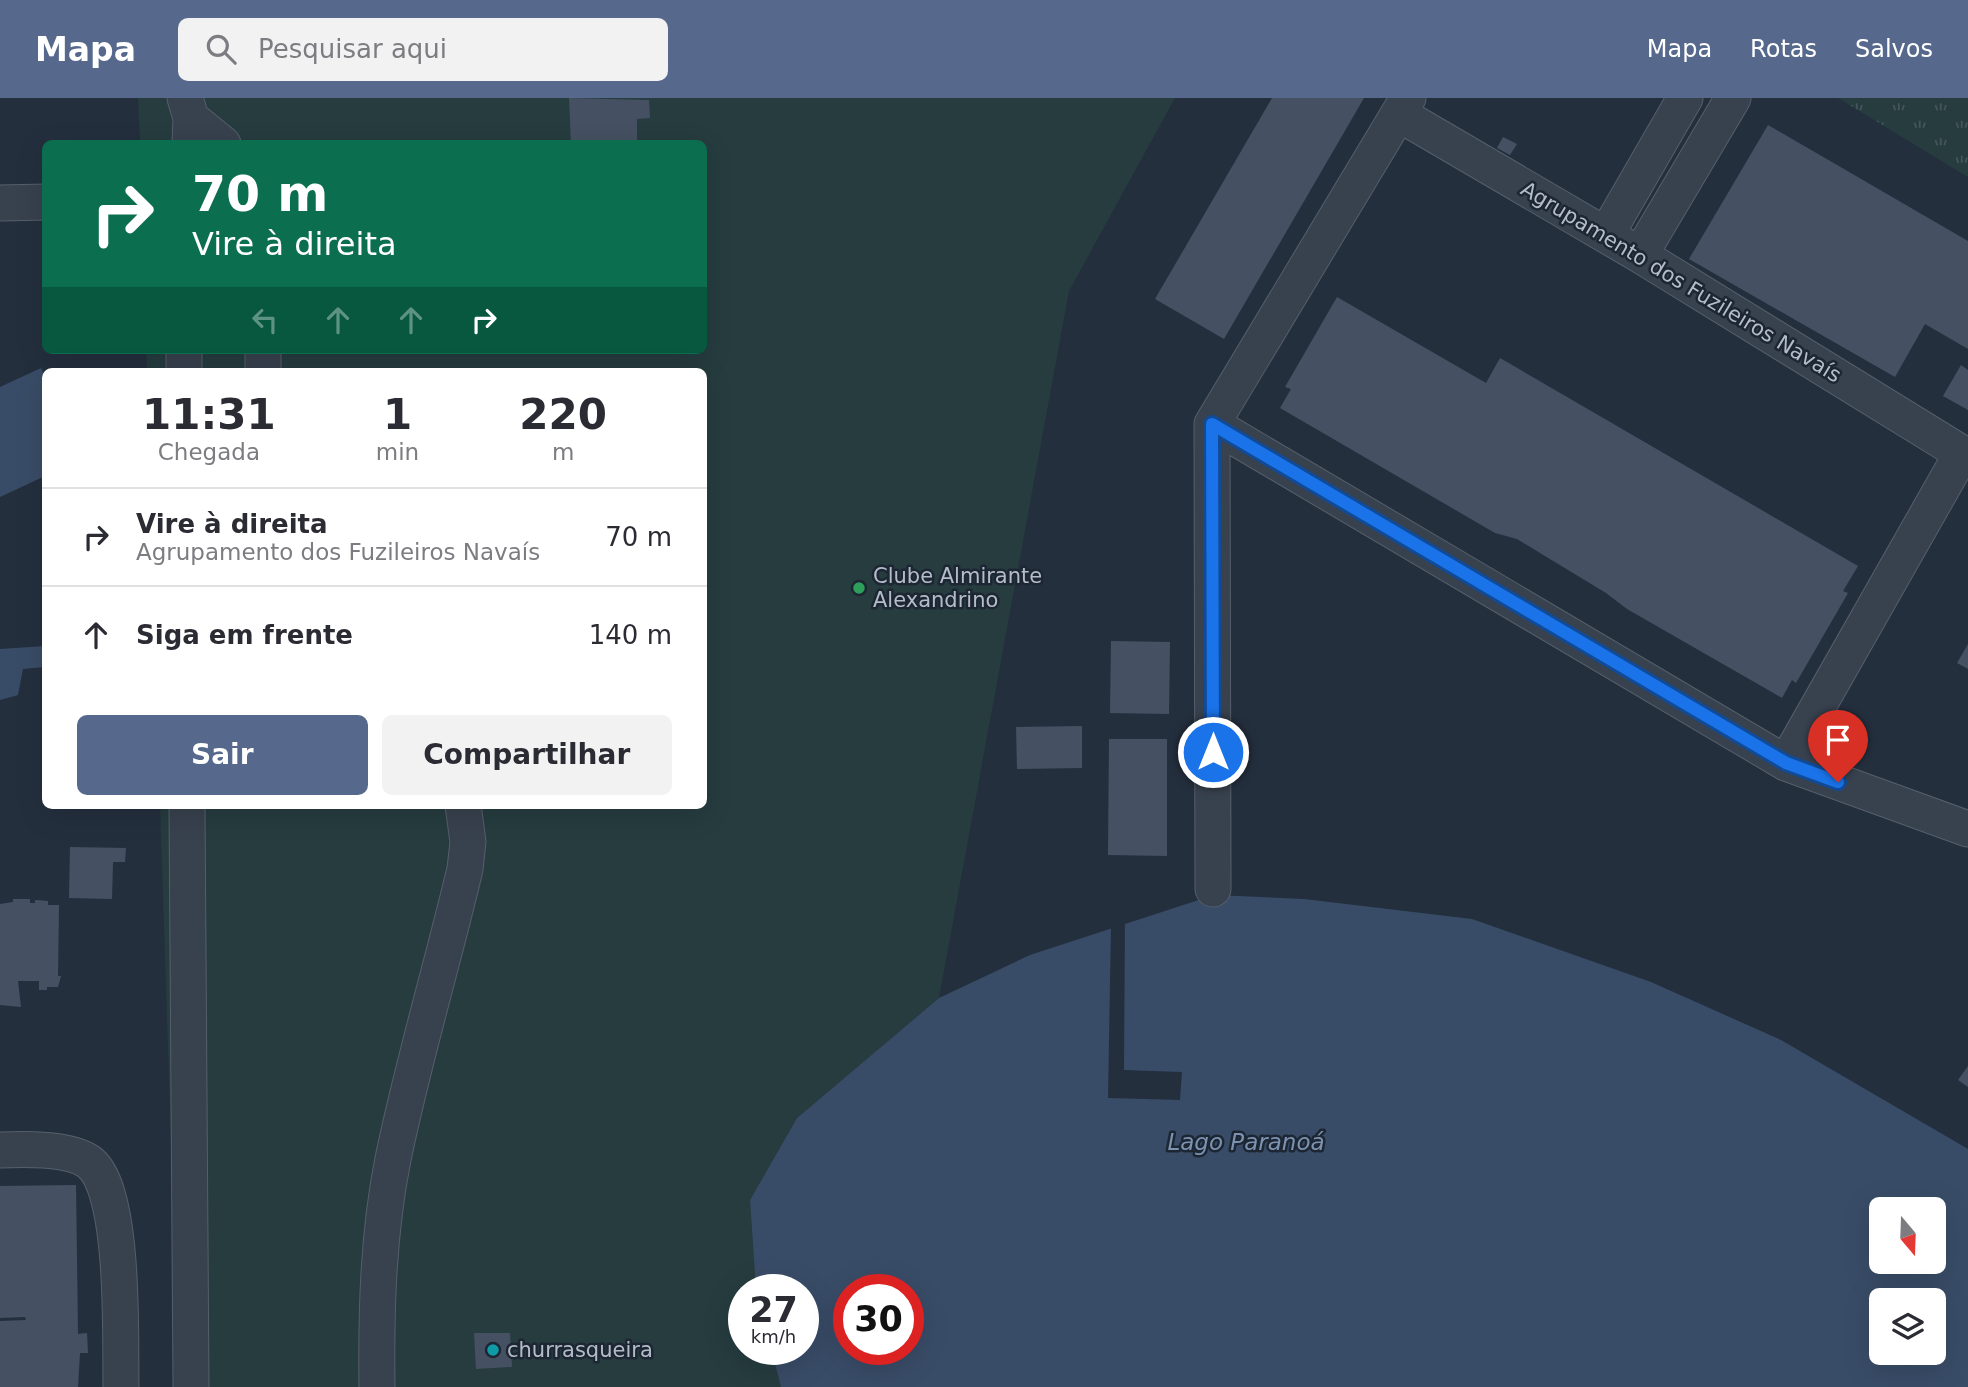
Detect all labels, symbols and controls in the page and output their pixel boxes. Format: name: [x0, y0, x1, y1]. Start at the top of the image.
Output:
search box: [178, 18, 668, 81]
text: Mapa: [35, 30, 136, 69]
icon: search: [202, 30, 240, 68]
text: Pesquisar aqui: [258, 34, 447, 64]
text: Mapa: [1647, 35, 1712, 63]
text: Rotas: [1750, 35, 1817, 63]
text: Salvos: [1855, 35, 1933, 63]
text: 70 m: [192, 166, 328, 223]
icon: right: [77, 168, 168, 259]
street label: Agrupamento dos Fuzileiros Navaís: [1517, 177, 1845, 387]
text: Vire à direita: [192, 225, 397, 263]
icon: left: [246, 301, 284, 339]
icon: ahead: [319, 301, 357, 339]
icon: ahead: [392, 301, 430, 339]
icon: right: [465, 301, 503, 339]
text: 11:31: [142, 390, 276, 439]
text: 1: [383, 390, 412, 439]
text: 220: [519, 390, 607, 439]
text: Chegada: [158, 439, 260, 465]
text: min: [376, 439, 419, 465]
text: m: [552, 439, 574, 465]
text: Vire à direita: [136, 509, 328, 539]
icon: right: [77, 518, 115, 556]
text: 70 m: [605, 522, 672, 552]
text: Agrupamento dos Fuzileiros Navaís: [136, 539, 540, 565]
place label: Clube Almirante Alexandrino: [873, 564, 1042, 612]
marker: Clube Almirante Alexandrino: [851, 580, 867, 596]
icon: ahead: [77, 616, 115, 654]
text: Siga em frente: [136, 620, 353, 650]
text: 140 m: [589, 620, 672, 650]
pin: [1808, 710, 1868, 782]
button: Sair: [77, 715, 368, 795]
button: Compartilhar: [382, 715, 672, 795]
position arrow: [1176, 715, 1250, 789]
icon: arrive: [1819, 721, 1857, 759]
water label: Lago Paranoá: [1167, 1129, 1325, 1155]
north arrow: [1869, 1197, 1946, 1274]
map controls: [1869, 1197, 1946, 1365]
speed limit sign: 30: [833, 1274, 924, 1365]
button: layers: [1869, 1288, 1946, 1365]
text: 27: [749, 1290, 798, 1330]
text: km/h: [751, 1326, 796, 1347]
place label: churrasqueira: [507, 1338, 653, 1362]
marker: churrasqueira: [485, 1342, 501, 1358]

